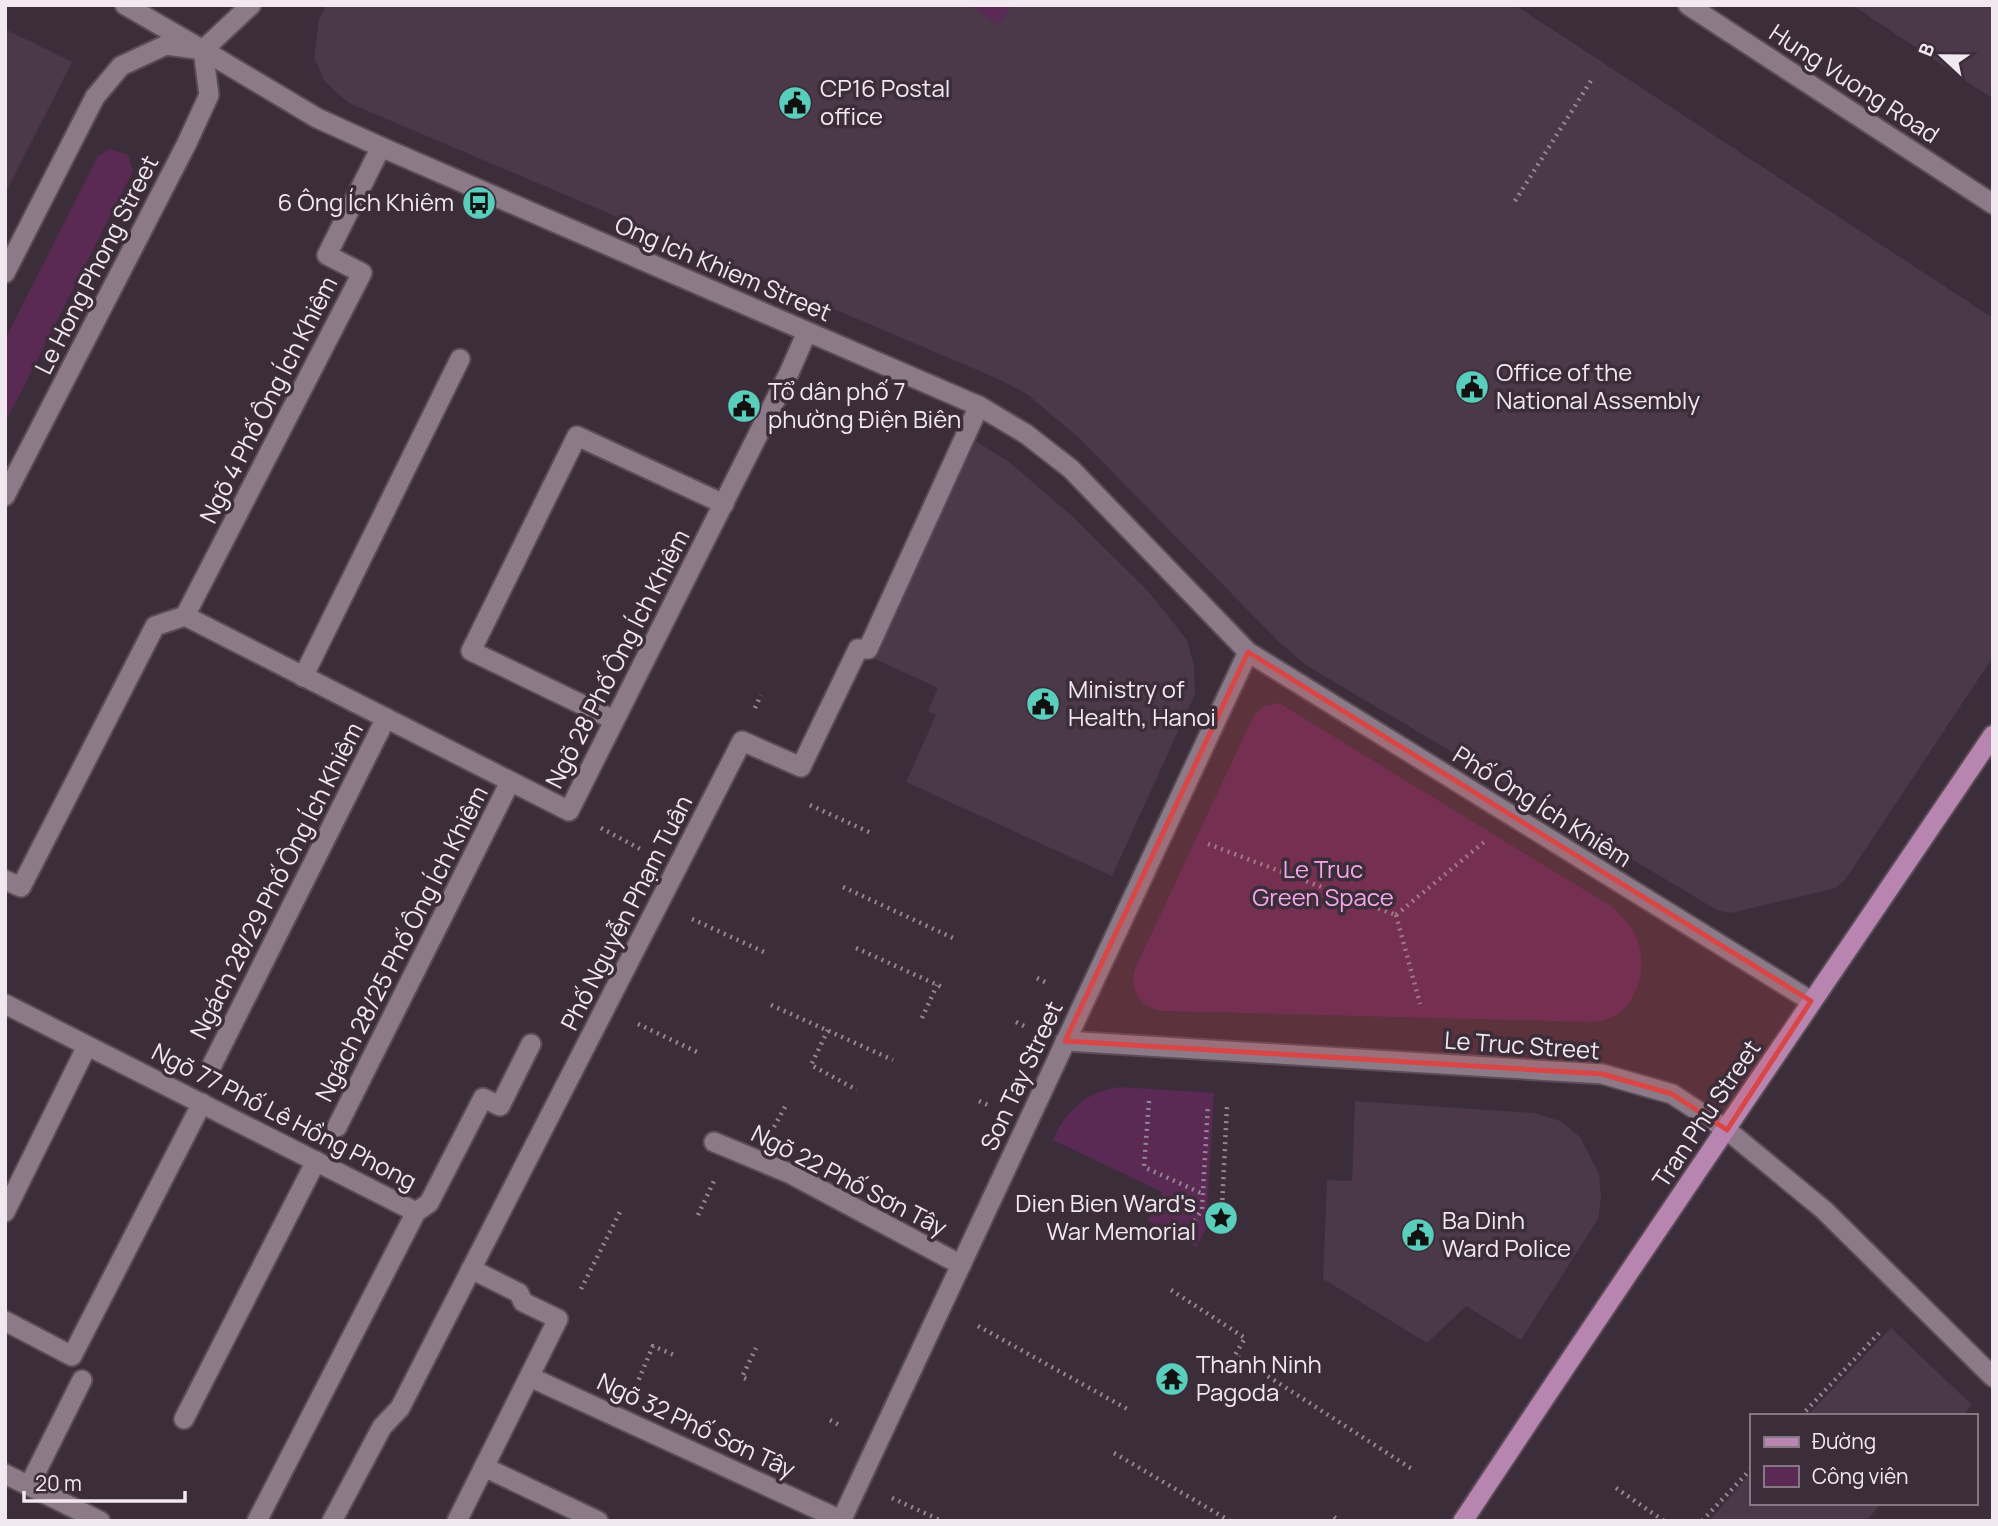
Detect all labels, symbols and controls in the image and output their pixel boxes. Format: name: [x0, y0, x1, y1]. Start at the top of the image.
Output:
street label: Hung Vuong Road: [1764, 15, 1946, 150]
north arrow: [1907, 21, 1977, 91]
text: B: [1912, 39, 1941, 60]
place label: CP16 Postal office: [820, 71, 950, 132]
public building icon: CP16 Postal office: [776, 84, 814, 122]
street label: Le Hong Phong Street: [26, 149, 165, 379]
bus stop icon: 6 Ông Ích Khiêm: [460, 184, 498, 222]
place label: 6 Ông Ích Khiêm: [278, 185, 454, 218]
street label: Ong Ich Khiem Street: [610, 207, 837, 328]
street label: Ngõ 4 Phố Ông Ích Khiêm: [191, 270, 344, 528]
place label: Office of the National Assembly: [1496, 355, 1700, 416]
public building icon: Office of the National Assembly: [1453, 368, 1491, 406]
place label: Tổ dân phố 7 phường Điện Biên: [768, 374, 961, 435]
public building icon: Tổ dân phố 7 phường Điện Biên: [725, 387, 763, 425]
street label: Ngõ 28 Phố Ông Ích Khiêm: [537, 523, 696, 793]
place label: Ministry of Health, Hanoi: [1068, 672, 1216, 733]
public building icon: Ministry of Health, Hanoi: [1024, 685, 1062, 723]
street label: Ngách 28/29 Phố Ông Ích Khiêm: [181, 716, 370, 1044]
street label: Phố Ông Ích Khiêm: [1447, 738, 1638, 874]
street label: Ngách 28/25 Phố Ông Ích Khiêm: [307, 780, 495, 1107]
street label: Phố Nguyễn Phạm Tuân: [552, 789, 699, 1036]
park label: Le Truc Green Space: [1252, 852, 1394, 913]
street label: Son Tay Street: [972, 995, 1070, 1155]
street label: Le Truc Street: [1443, 1023, 1601, 1066]
street label: Tran Phu Street: [1644, 1033, 1768, 1194]
street label: Ngõ 77 Phố Lê Hồng Phong: [147, 1034, 423, 1197]
street label: Ngõ 22 Phố Sơn Tây: [746, 1116, 953, 1243]
place label: Dien Bien Ward's War Memorial: [1015, 1186, 1196, 1247]
place icon: Dien Bien Ward's War Memorial: [1202, 1199, 1240, 1237]
place label: Ba Dinh Ward Police: [1442, 1203, 1571, 1264]
public building icon: Ba Dinh Ward Police: [1399, 1216, 1437, 1254]
place label: Thanh Ninh Pagoda: [1196, 1347, 1322, 1408]
temple icon: Thanh Ninh Pagoda: [1153, 1360, 1191, 1398]
street label: Ngõ 32 Phố Sơn Tây: [592, 1364, 801, 1485]
legend: [1750, 1414, 1977, 1505]
text: Đường: [1812, 1427, 1876, 1455]
scale bar: [24, 1460, 186, 1504]
text: Công viên: [1812, 1462, 1909, 1490]
text: 20 m: [35, 1469, 82, 1497]

